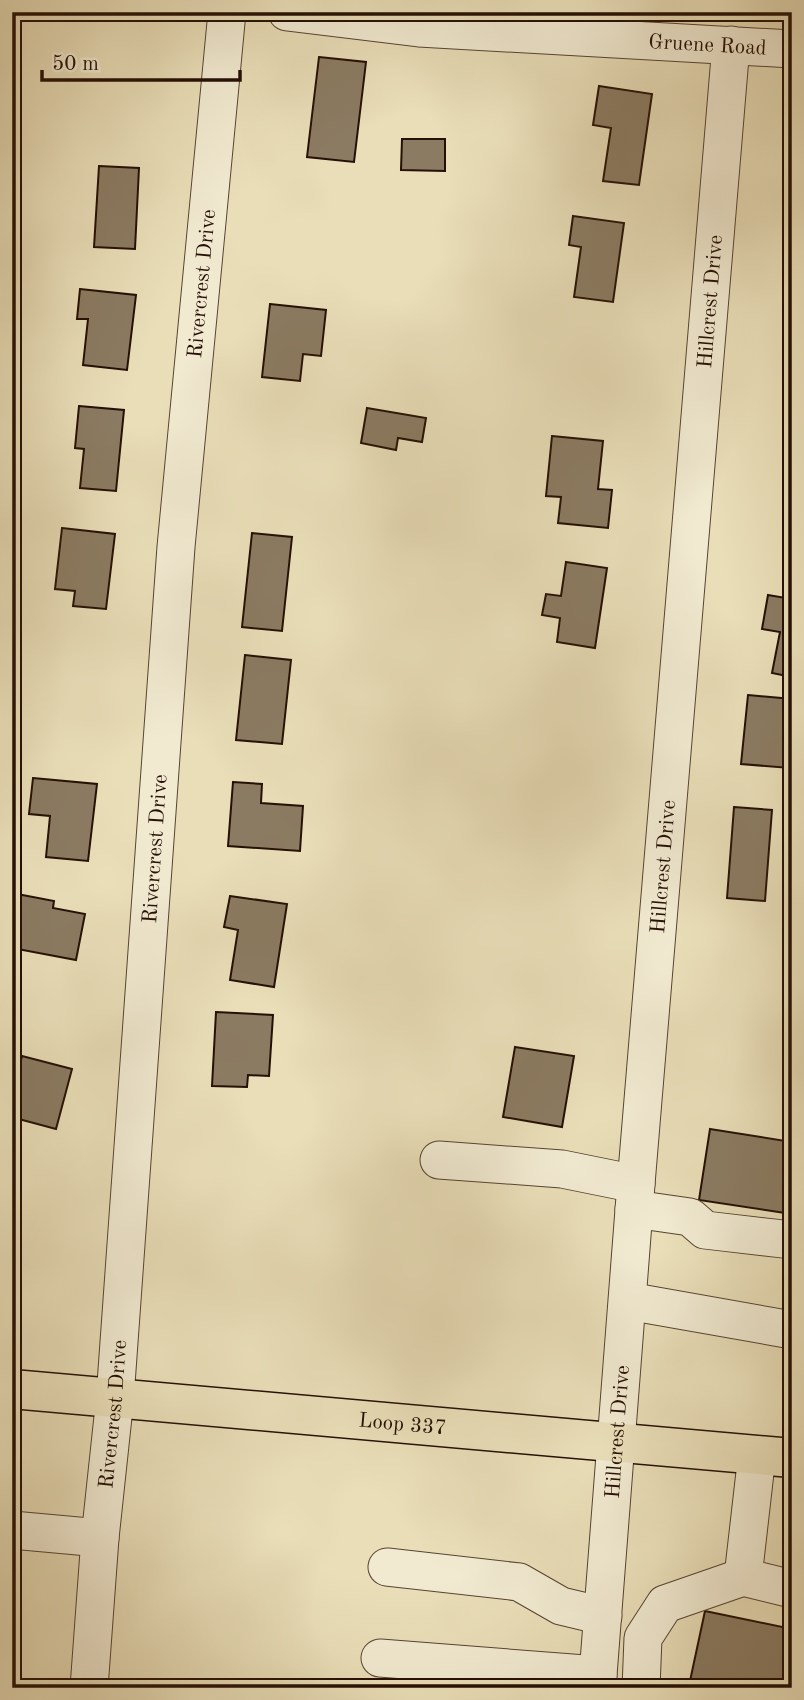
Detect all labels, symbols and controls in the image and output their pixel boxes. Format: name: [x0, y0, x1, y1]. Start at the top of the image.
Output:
street label: Gruene Road: [648, 32, 767, 60]
scale bar: [42, 38, 240, 82]
text: 50 m: [52, 54, 99, 75]
street label: Rivercrest Drive: [185, 208, 220, 359]
street label: Hillcrest Drive: [695, 234, 727, 369]
street label: Rivercrest Drive: [140, 773, 172, 924]
street label: Hillcrest Drive: [648, 799, 680, 934]
street label: Rivercrest Drive: [96, 1339, 131, 1490]
street label: Hillcrest Drive: [603, 1364, 634, 1499]
street label: Loop 337: [357, 1411, 447, 1439]

